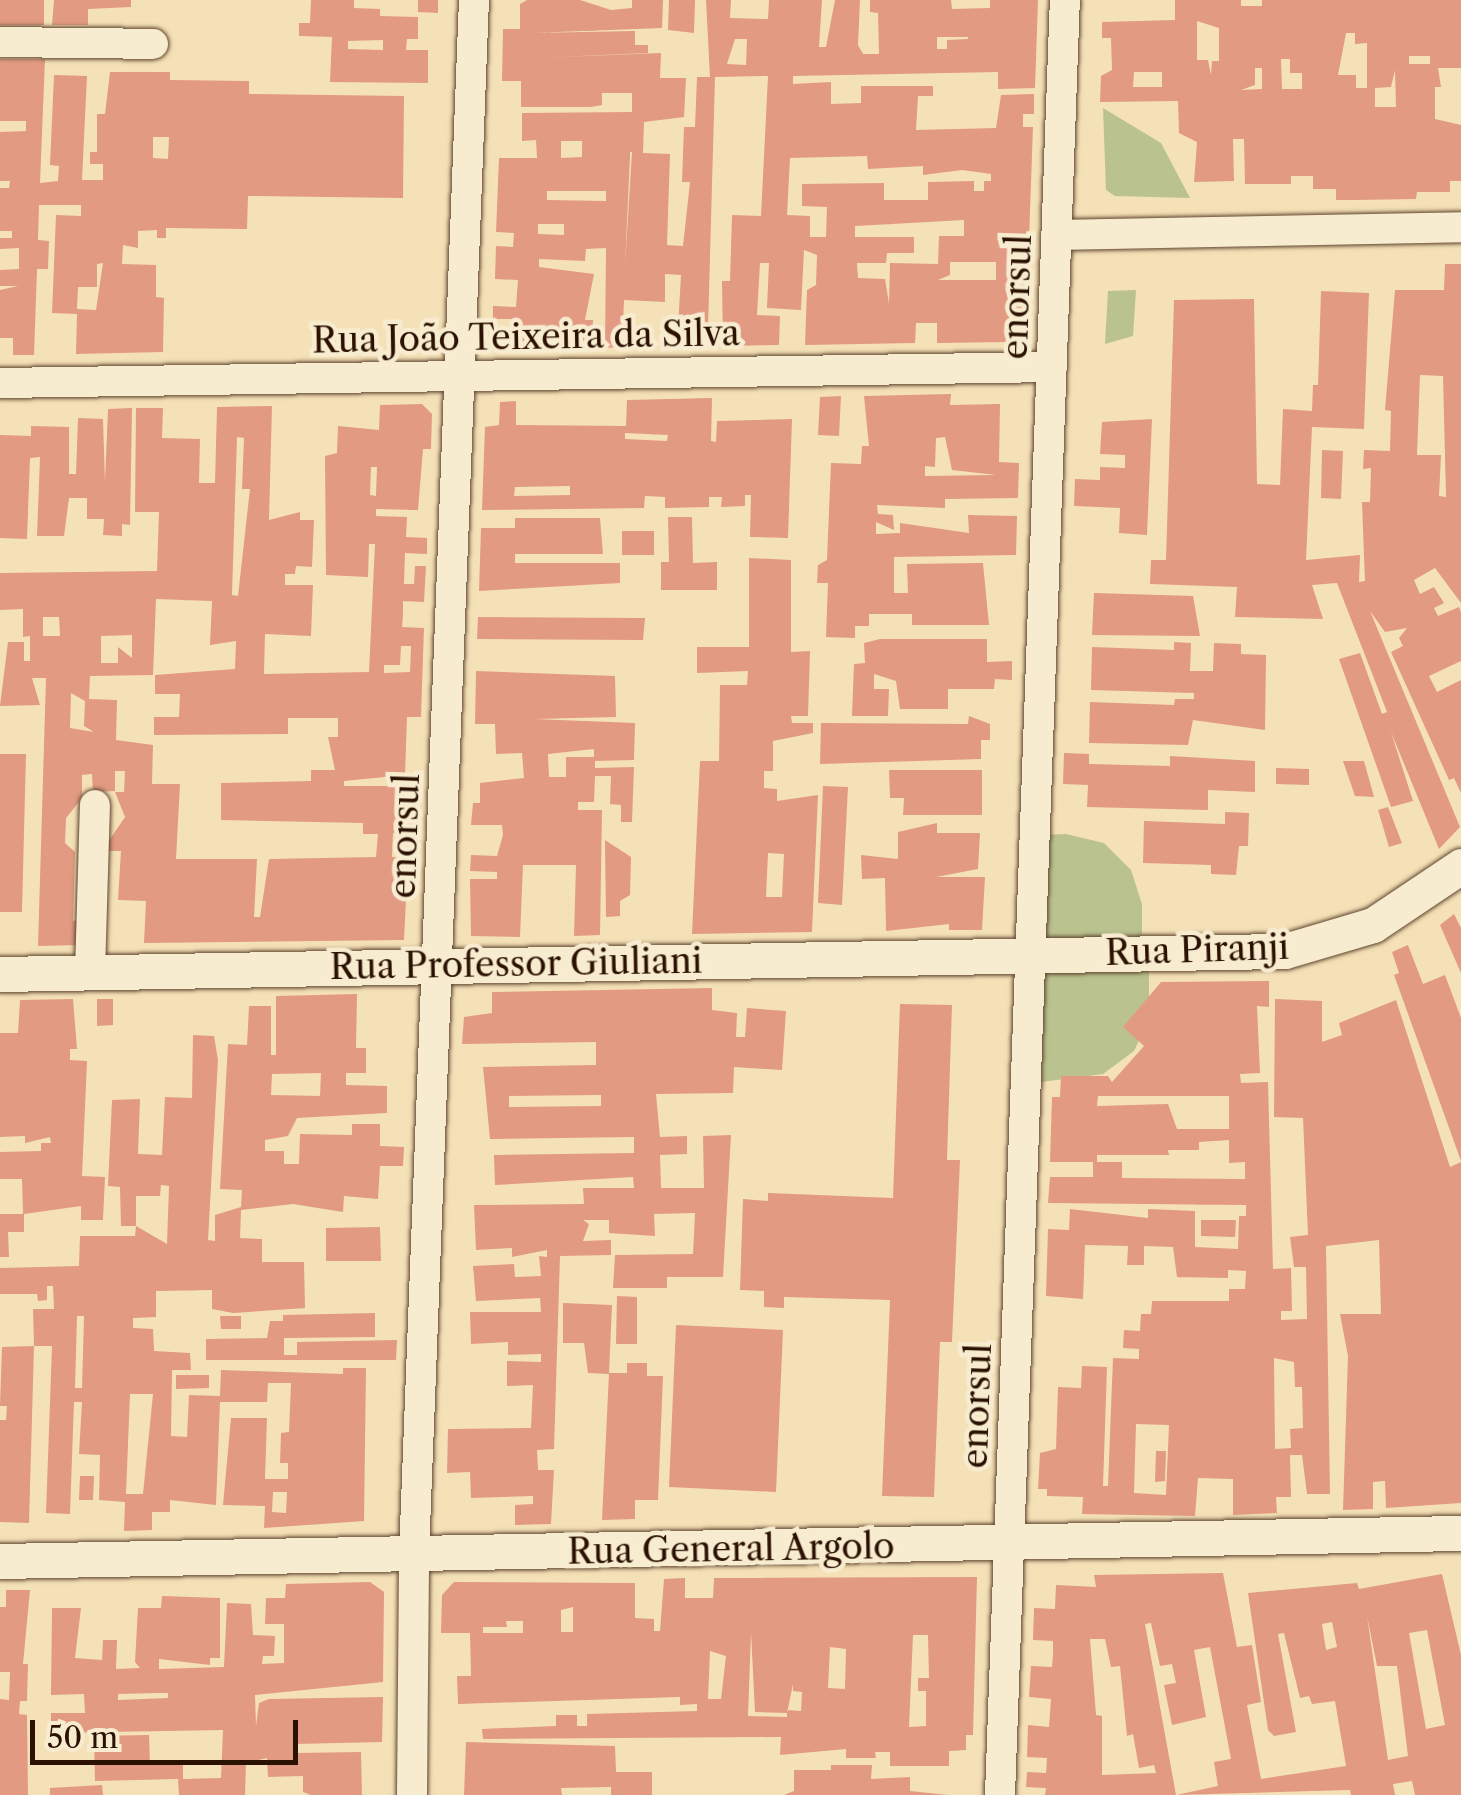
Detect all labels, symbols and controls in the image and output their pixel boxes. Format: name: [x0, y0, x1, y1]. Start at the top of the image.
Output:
street label: enorsul: [994, 234, 1040, 360]
street label: Rua João Teixeira da Silva: [311, 312, 741, 362]
street label: enorsul: [382, 773, 428, 899]
street label: Rua Piranji: [1104, 926, 1290, 974]
street label: Rua Professor Giuliani: [329, 940, 703, 988]
street label: enorsul: [954, 1343, 1000, 1469]
street label: Rua General Argolo: [566, 1525, 896, 1573]
scale bar: [35, 1700, 302, 1762]
text: 50 m: [47, 1719, 118, 1756]

